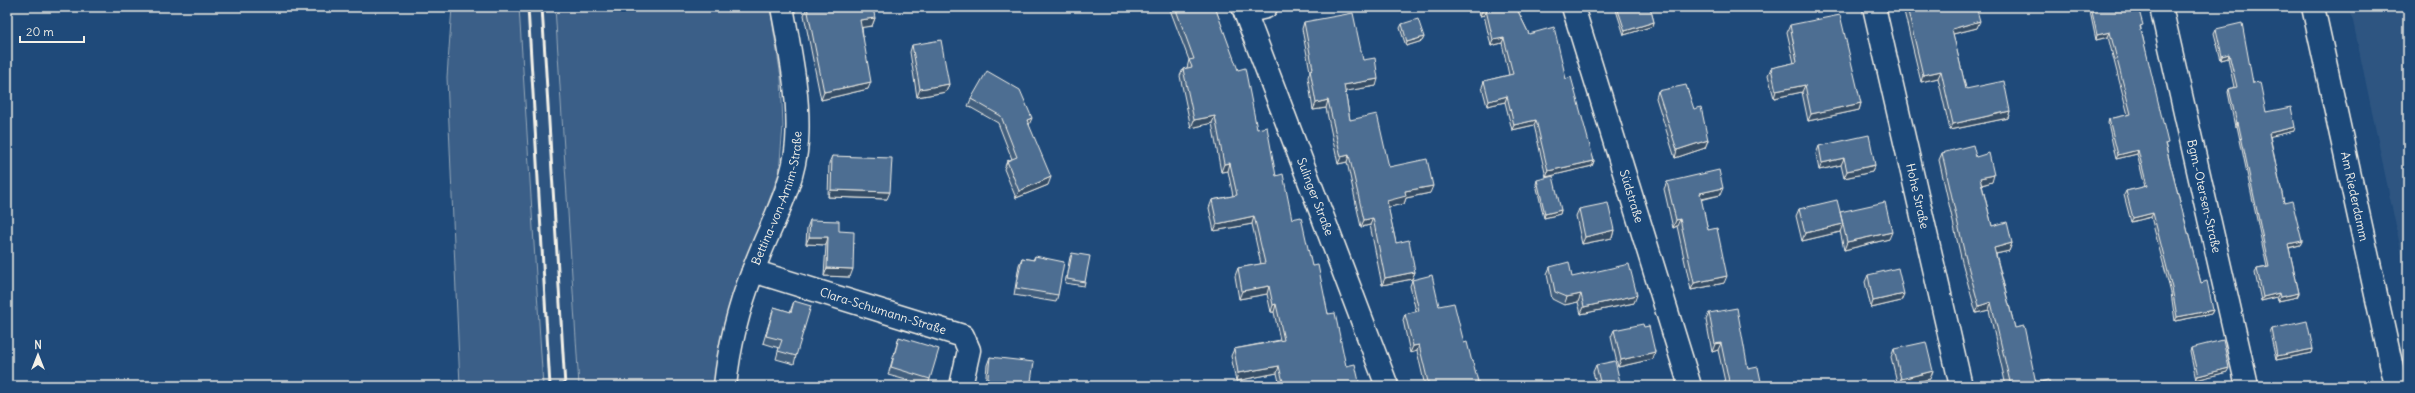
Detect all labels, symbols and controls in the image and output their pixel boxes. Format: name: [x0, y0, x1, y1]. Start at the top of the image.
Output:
scale bar: [20, 18, 84, 44]
text: 20 m: [26, 24, 54, 39]
street label: Bettina-von-Arnim-Straße: [748, 131, 804, 267]
street label: Bgm.-Otersen-Straße: [2184, 138, 2225, 254]
street label: Am Riederdamm: [2338, 150, 2372, 243]
street label: Sulinger Straße: [1294, 156, 1337, 238]
street label: Hohe Straße: [1903, 162, 1933, 230]
street label: Südstraße: [1617, 168, 1647, 224]
street label: Clara-Schumann-Straße: [818, 284, 948, 337]
north arrow: [18, 335, 58, 375]
text: N: [34, 338, 42, 352]

